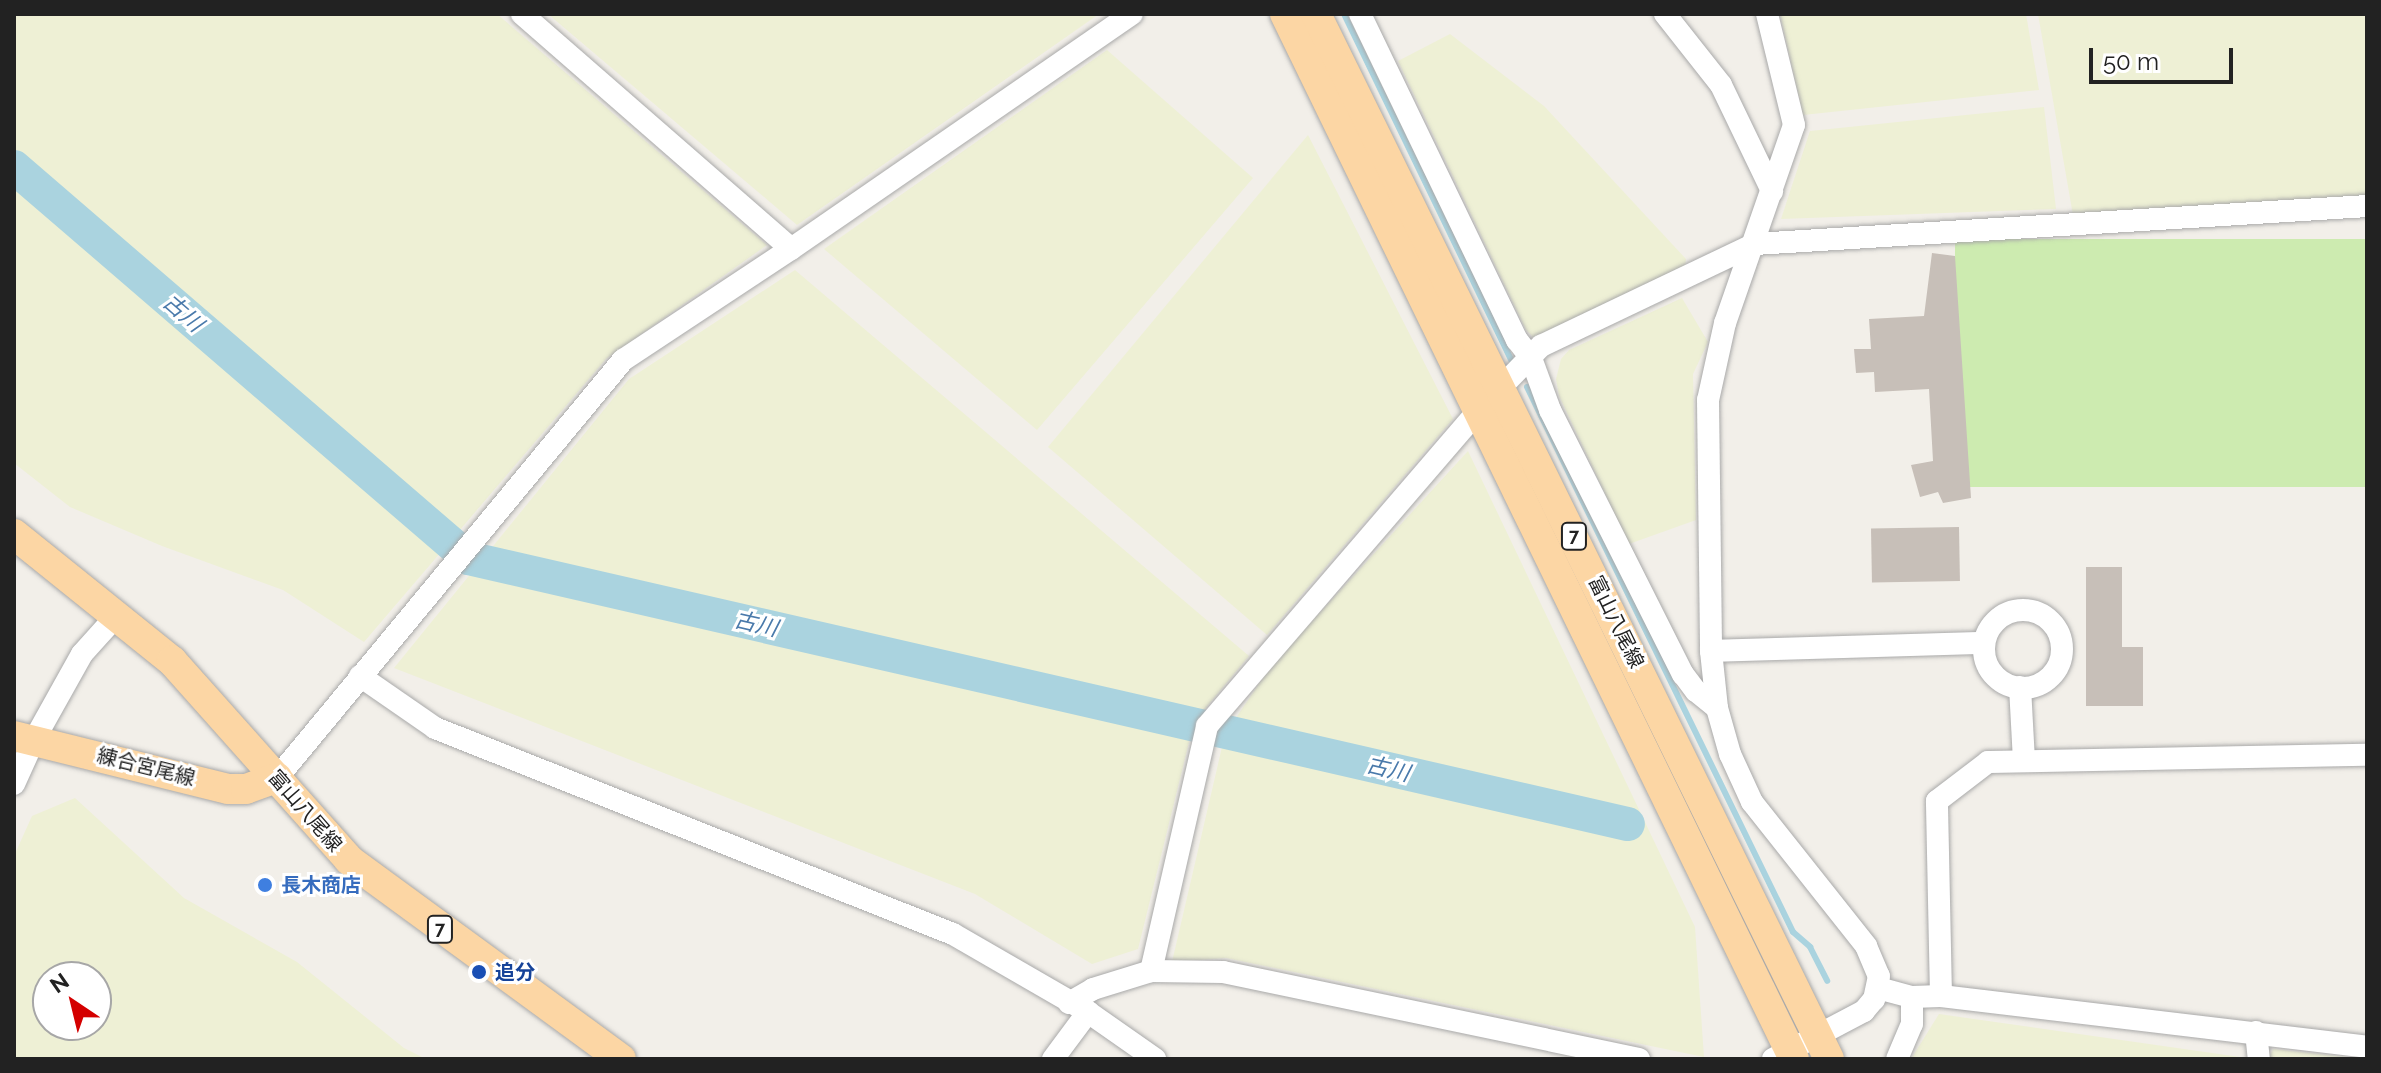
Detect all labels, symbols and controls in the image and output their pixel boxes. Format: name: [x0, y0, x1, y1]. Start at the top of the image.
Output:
scale bar: [2093, 32, 2237, 82]
text: 50 m: [2103, 47, 2159, 76]
water label: 古川: [158, 289, 208, 337]
road number: 7: [1560, 522, 1588, 550]
street label: 富山八尾線: [1583, 572, 1649, 672]
water label: 古川: [732, 606, 780, 642]
street label: 練合宮尾線: [95, 743, 197, 791]
water label: 古川: [1364, 751, 1412, 787]
street label: 富山八尾線: [263, 765, 347, 857]
place label: 長木商店: [281, 873, 361, 897]
marker: 長木商店: [256, 876, 274, 894]
road number: 7: [426, 915, 454, 943]
place label: 追分: [495, 960, 535, 984]
north arrow: [32, 961, 112, 1041]
marker: 追分: [470, 963, 488, 981]
text: N: [45, 968, 74, 998]

